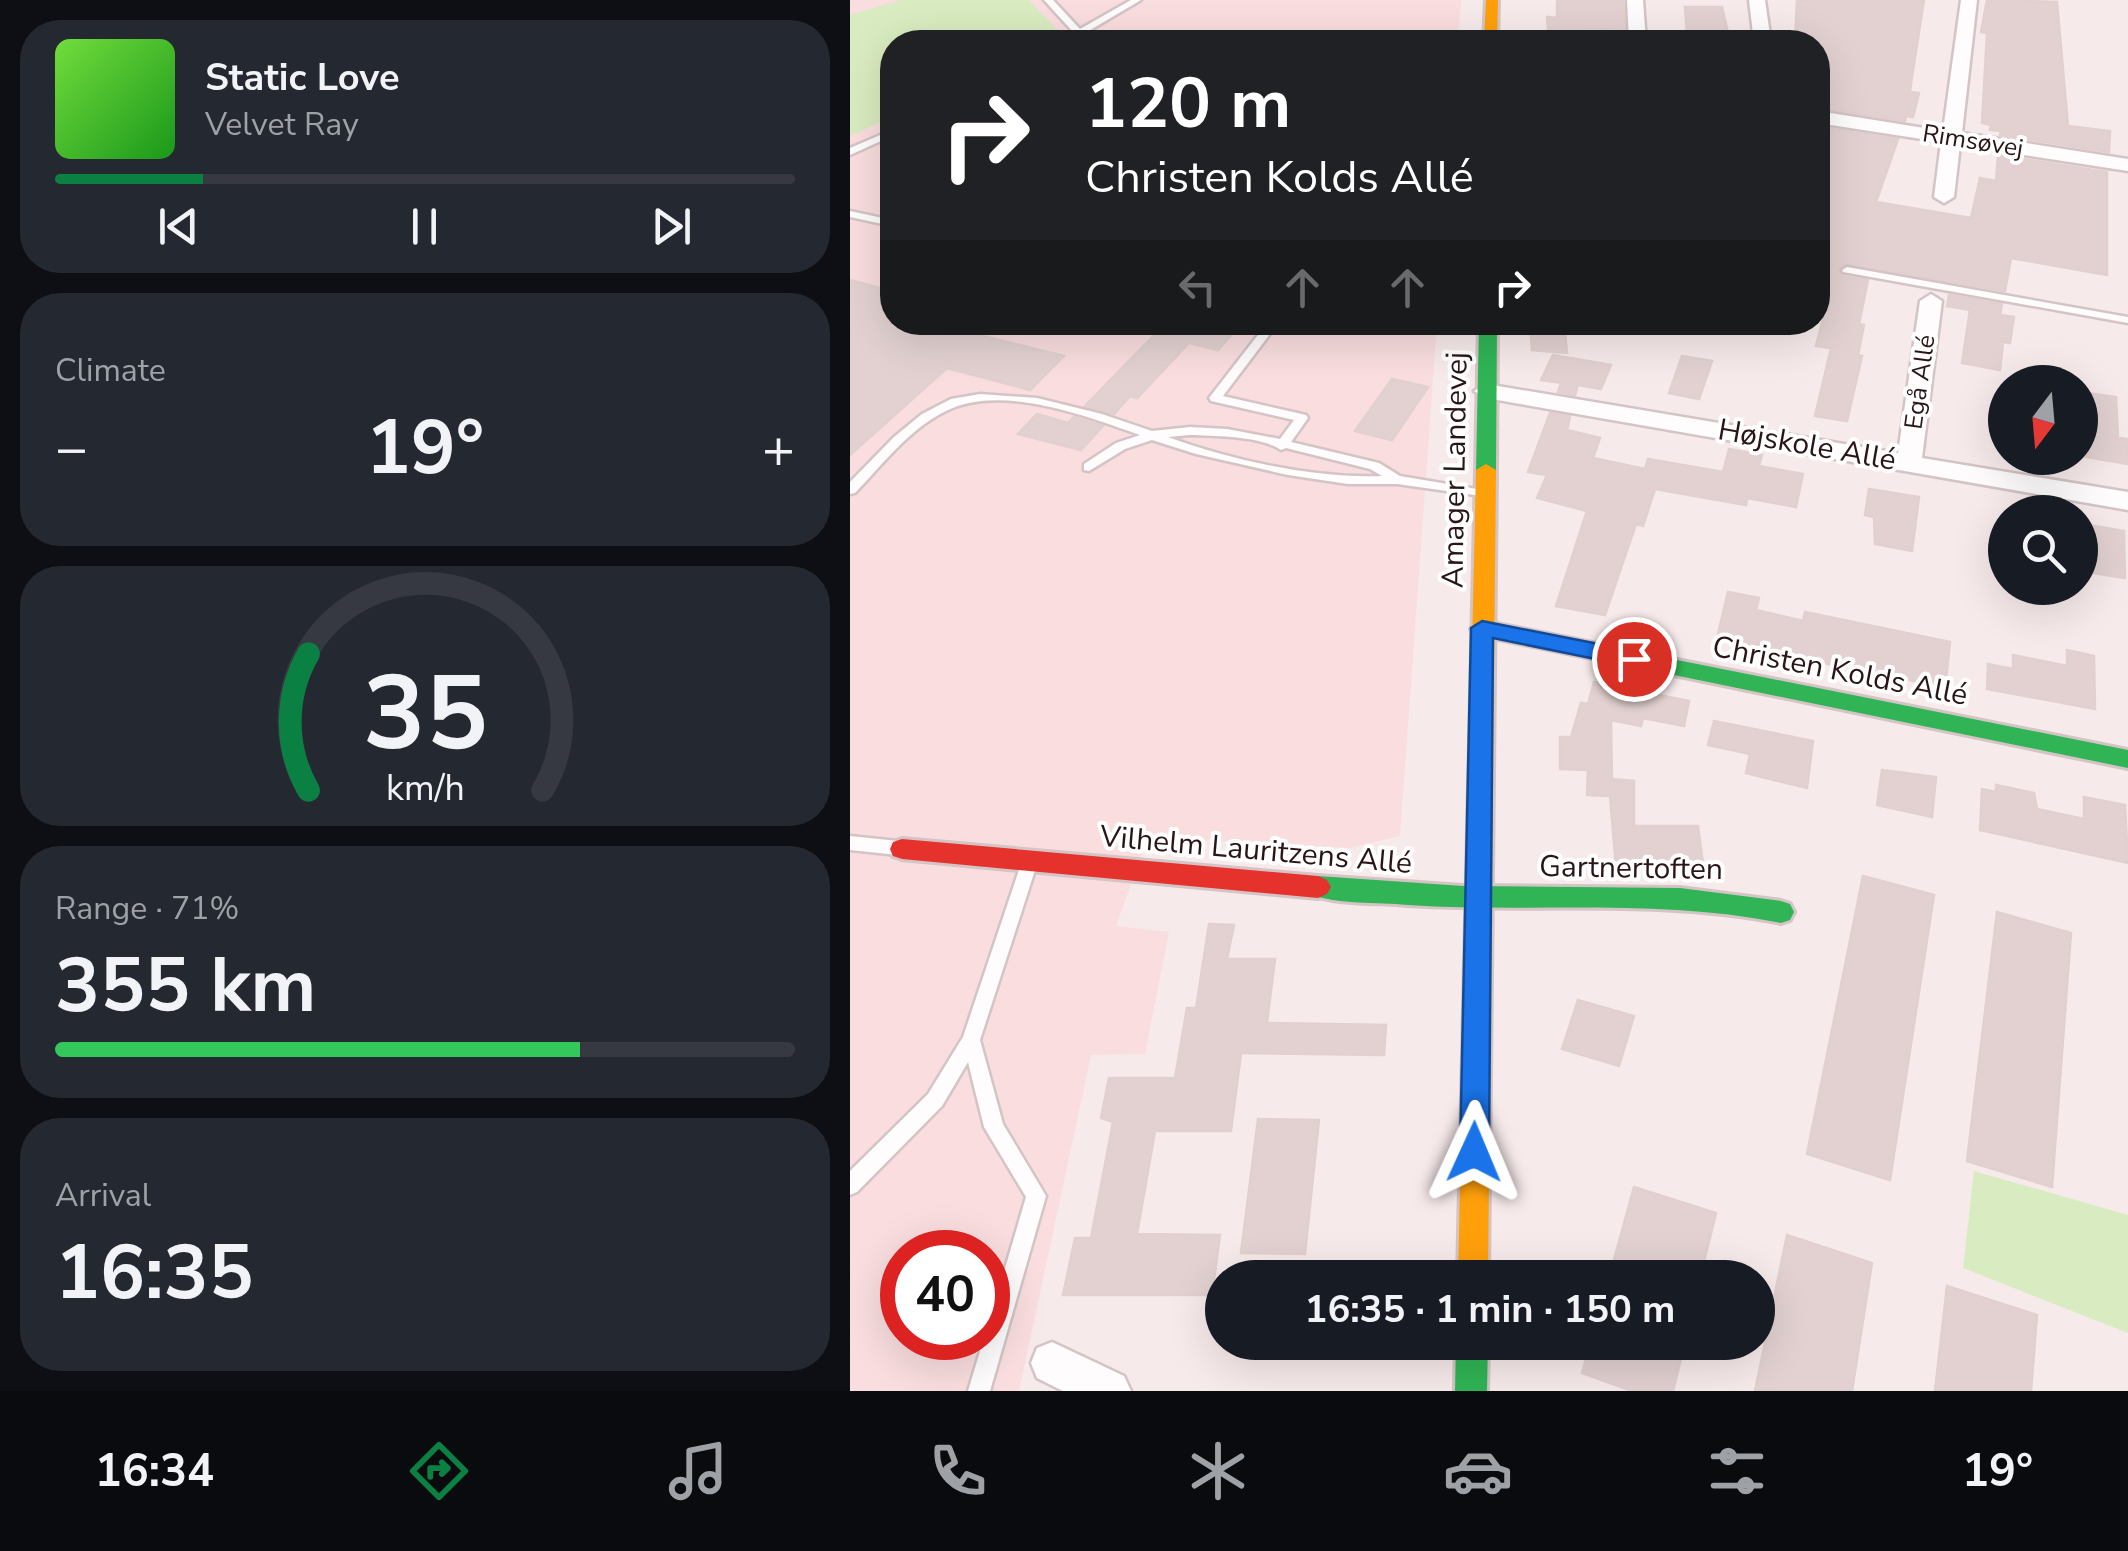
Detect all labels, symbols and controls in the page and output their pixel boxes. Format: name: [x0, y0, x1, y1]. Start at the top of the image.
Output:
text: Static Love: [205, 52, 400, 103]
text: 120 m: [1085, 56, 1291, 152]
icon: right: [920, 70, 1050, 200]
text: Velvet Ray: [205, 103, 359, 146]
street label: Rimsøvej: [1920, 116, 2026, 166]
text: Christen Kolds Allé: [1085, 147, 1474, 208]
icon: previous: [151, 199, 206, 254]
icon: pause: [397, 199, 452, 254]
icon: next: [644, 199, 699, 254]
icon: left: [1170, 260, 1225, 315]
icon: ahead: [1275, 260, 1330, 315]
icon: ahead: [1380, 260, 1435, 315]
icon: right: [1485, 260, 1540, 315]
street label: Egå Allé: [1897, 333, 1943, 431]
text: Climate: [55, 349, 166, 392]
street label: Amager Landevej: [1432, 352, 1478, 588]
north arrow: [1988, 365, 2098, 475]
map controls: [1988, 365, 2098, 605]
text: 19°: [366, 397, 484, 499]
street label: Højskole Allé: [1715, 409, 1899, 481]
text: −: [55, 411, 88, 486]
text: +: [762, 411, 795, 486]
button: search: [1988, 495, 2098, 605]
pin: [1592, 617, 1677, 702]
street label: Christen Kolds Allé: [1709, 626, 1971, 716]
icon: arrive: [1607, 632, 1662, 687]
text: 35: [363, 643, 487, 785]
text: km/h: [386, 764, 464, 813]
street label: Vilhelm Lauritzens Allé: [1097, 816, 1414, 884]
street label: Gartnertoften: [1539, 846, 1723, 890]
text: Range · 71%: [55, 887, 239, 930]
text: 355 km: [55, 935, 316, 1037]
position arrow: [1422, 1100, 1526, 1204]
text: Arrival: [55, 1174, 151, 1217]
text: 16:35: [55, 1222, 254, 1324]
speed limit sign: 40: [880, 1230, 1010, 1360]
text: 16:35 · 1 min · 150 m: [1305, 1284, 1675, 1335]
icon: directions: [404, 1436, 474, 1506]
icon: music: [663, 1436, 733, 1506]
icon: phone: [923, 1436, 993, 1506]
icon: climate: [1183, 1436, 1253, 1506]
icon: car: [1443, 1436, 1513, 1506]
icon: filters: [1702, 1436, 1772, 1506]
text: 16:34: [95, 1441, 214, 1502]
text: 19°: [1962, 1441, 2033, 1502]

